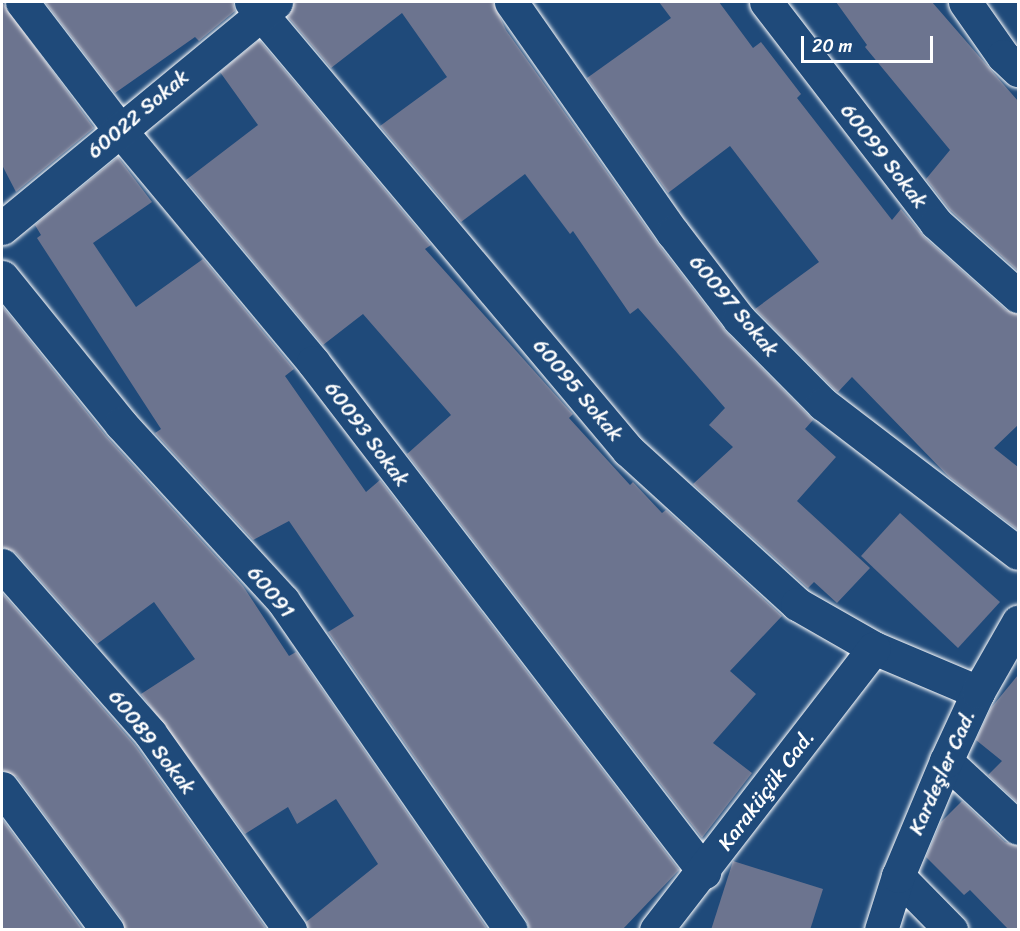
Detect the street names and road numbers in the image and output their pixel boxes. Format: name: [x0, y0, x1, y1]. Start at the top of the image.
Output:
street label: 60022 Sokak: [82, 64, 194, 164]
street label: 60099 Sokak: [835, 98, 933, 214]
street label: 60097 Sokak: [684, 250, 784, 362]
street label: 60095 Sokak: [528, 334, 628, 446]
street label: 60093 Sokak: [319, 376, 415, 492]
street label: 60091: [242, 561, 300, 623]
street label: 60089 Sokak: [103, 685, 201, 799]
street label: Kardeşler Cad.: [903, 705, 981, 839]
street label: Karaküçük Cad.: [713, 725, 819, 855]

